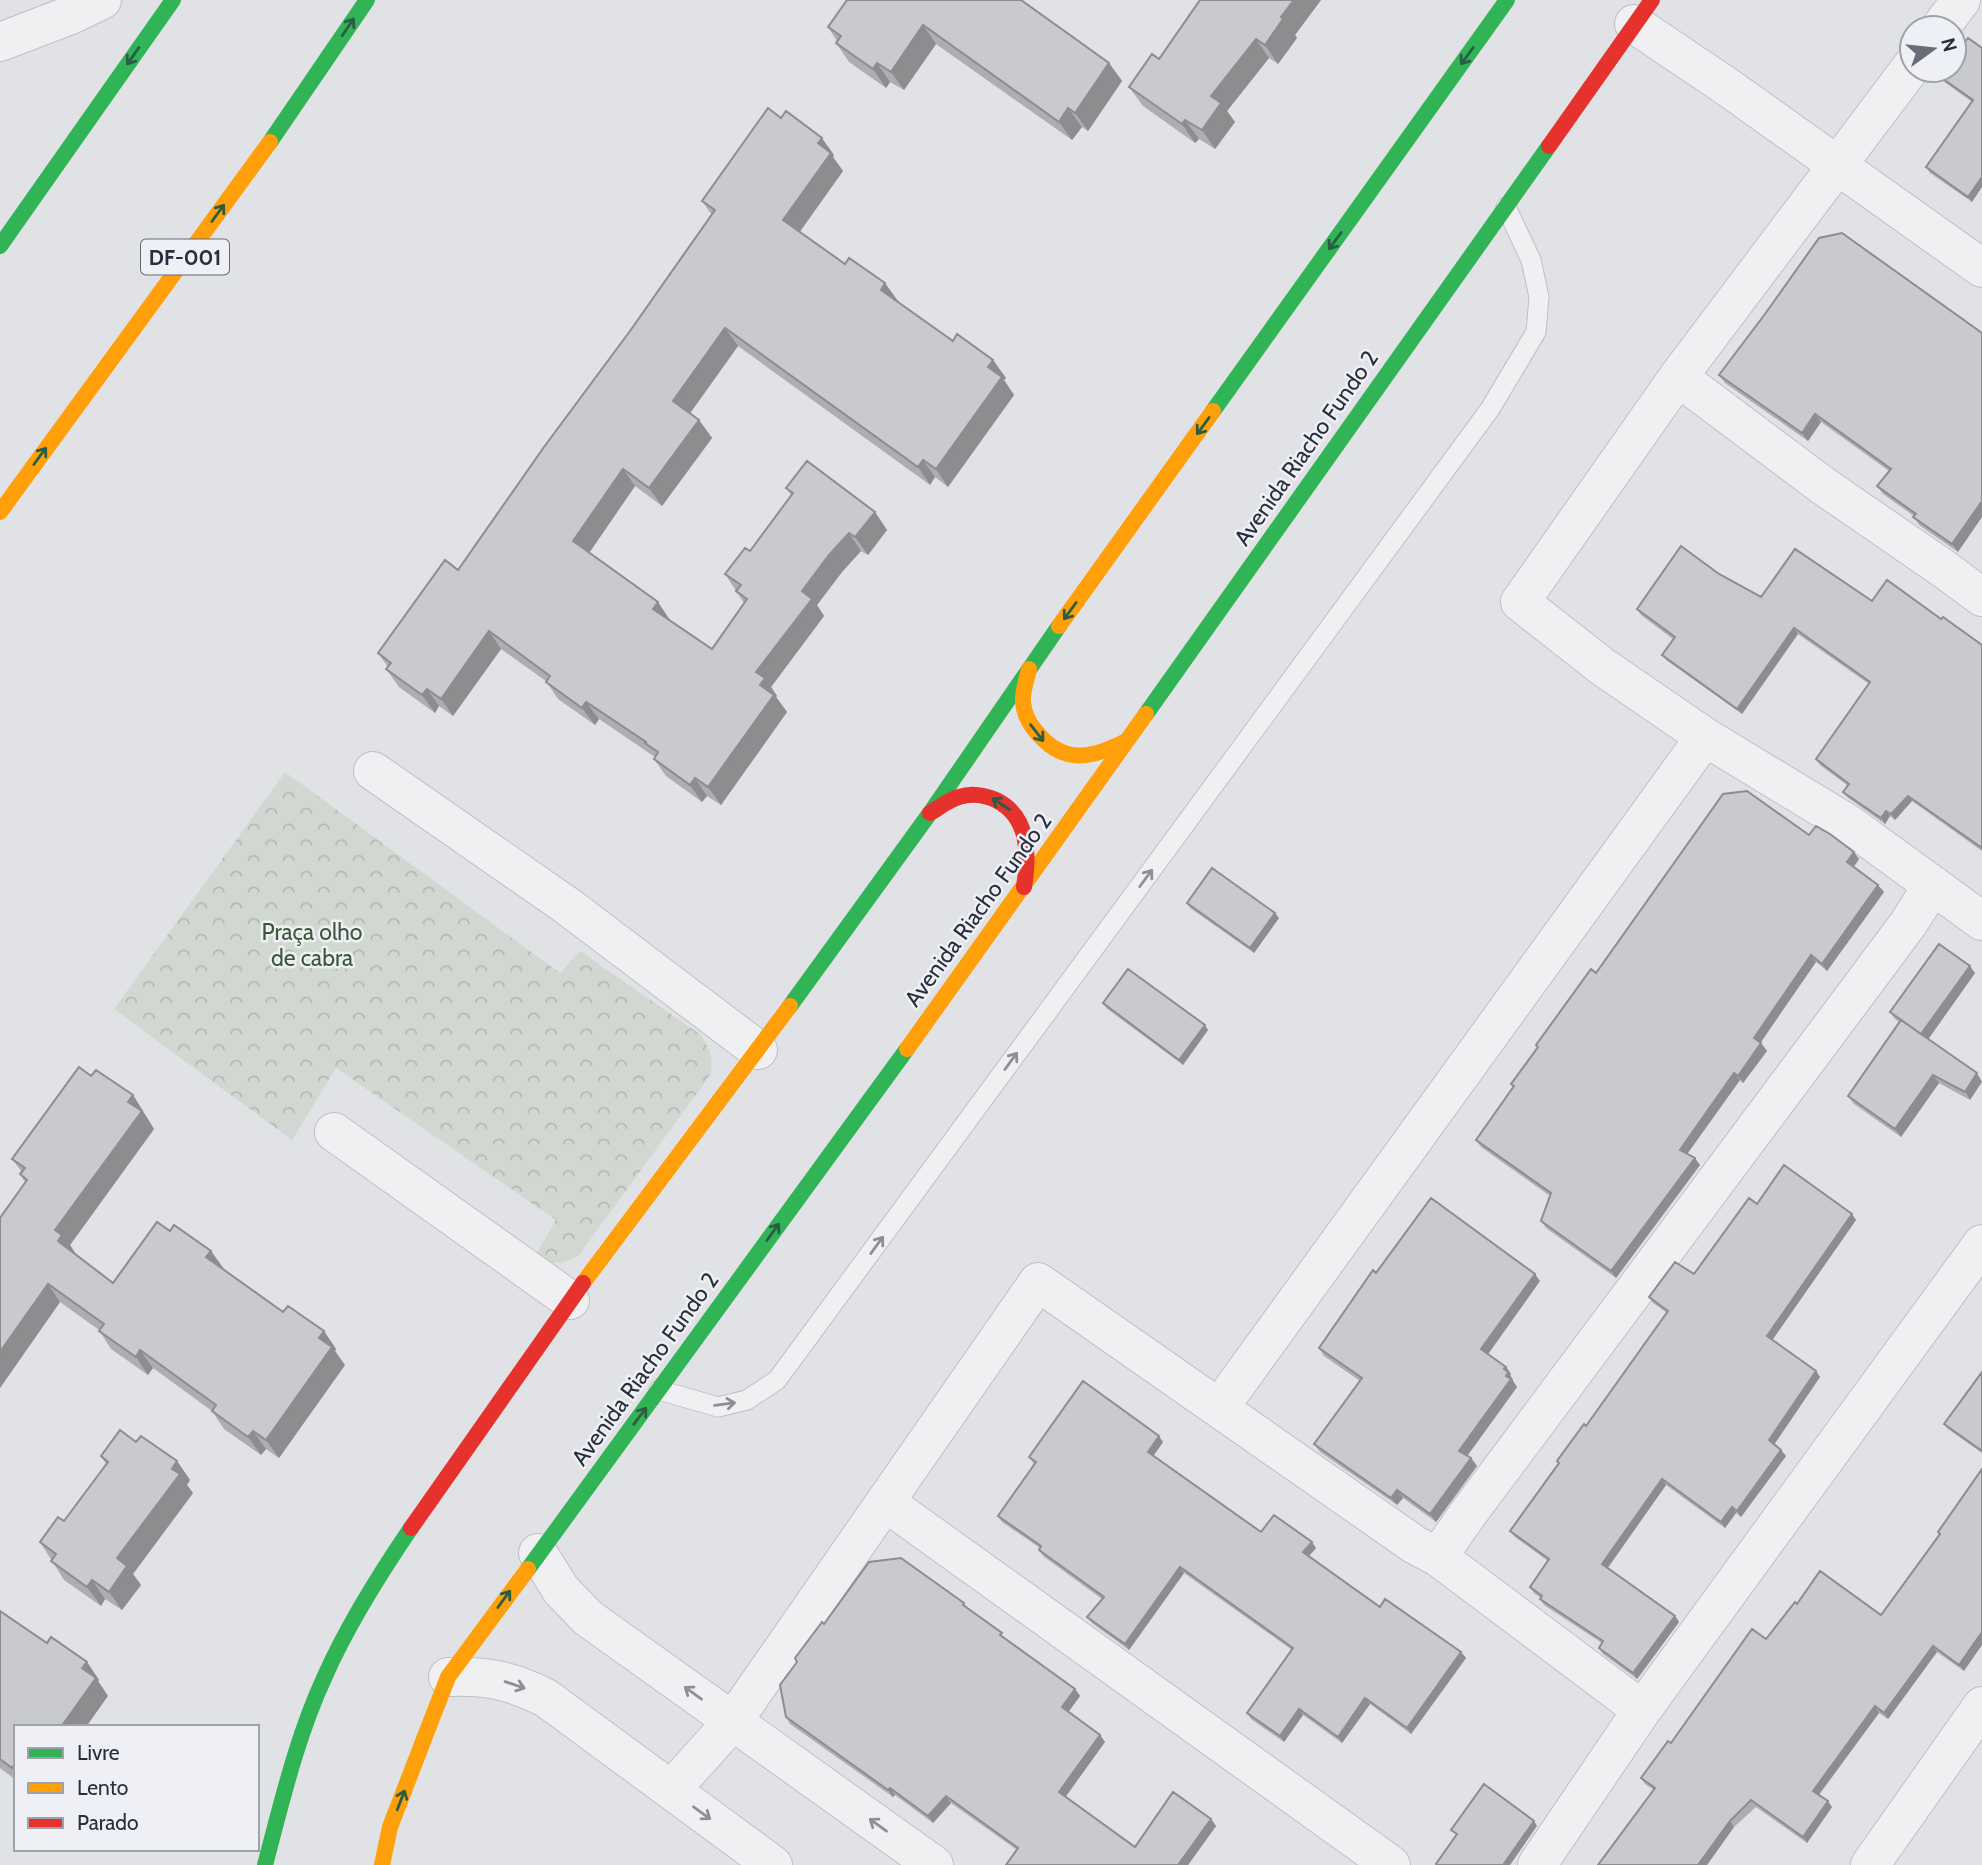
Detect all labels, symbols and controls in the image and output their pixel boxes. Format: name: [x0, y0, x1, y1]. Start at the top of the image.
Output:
north arrow: [1898, 14, 1968, 84]
one-way arrow: [341, 18, 356, 37]
text: N: [1936, 35, 1962, 54]
one-way arrow: [126, 46, 140, 65]
one-way arrow: [1460, 46, 1475, 65]
one-way arrow: [210, 204, 225, 223]
one-way arrow: [1328, 231, 1342, 250]
road number: DF-001: [141, 240, 229, 274]
street label: Avenida Riacho Fundo 2: [1228, 345, 1384, 551]
one-way arrow: [1196, 416, 1210, 435]
one-way arrow: [33, 447, 47, 466]
one-way arrow: [1063, 601, 1078, 620]
one-way arrow: [1029, 723, 1044, 741]
one-way arrow: [992, 797, 1011, 812]
street label: Avenida Riacho Fundo 2: [898, 808, 1058, 1012]
one-way arrow: [1139, 869, 1153, 888]
park label: Praça olho de cabra: [262, 918, 362, 972]
one-way arrow: [1004, 1052, 1019, 1071]
one-way arrow: [766, 1223, 781, 1242]
one-way arrow: [869, 1235, 884, 1254]
street label: Avenida Riacho Fundo 2: [565, 1267, 725, 1471]
one-way arrow: [713, 1397, 735, 1410]
one-way arrow: [632, 1407, 647, 1426]
one-way arrow: [497, 1590, 512, 1609]
one-way arrow: [503, 1680, 525, 1692]
one-way arrow: [684, 1686, 703, 1700]
legend: [14, 1725, 259, 1851]
text: Livre: [77, 1740, 120, 1765]
text: Lento: [77, 1775, 128, 1800]
one-way arrow: [395, 1789, 408, 1811]
one-way arrow: [692, 1805, 711, 1820]
text: Parado: [77, 1810, 139, 1835]
one-way arrow: [869, 1818, 888, 1832]

